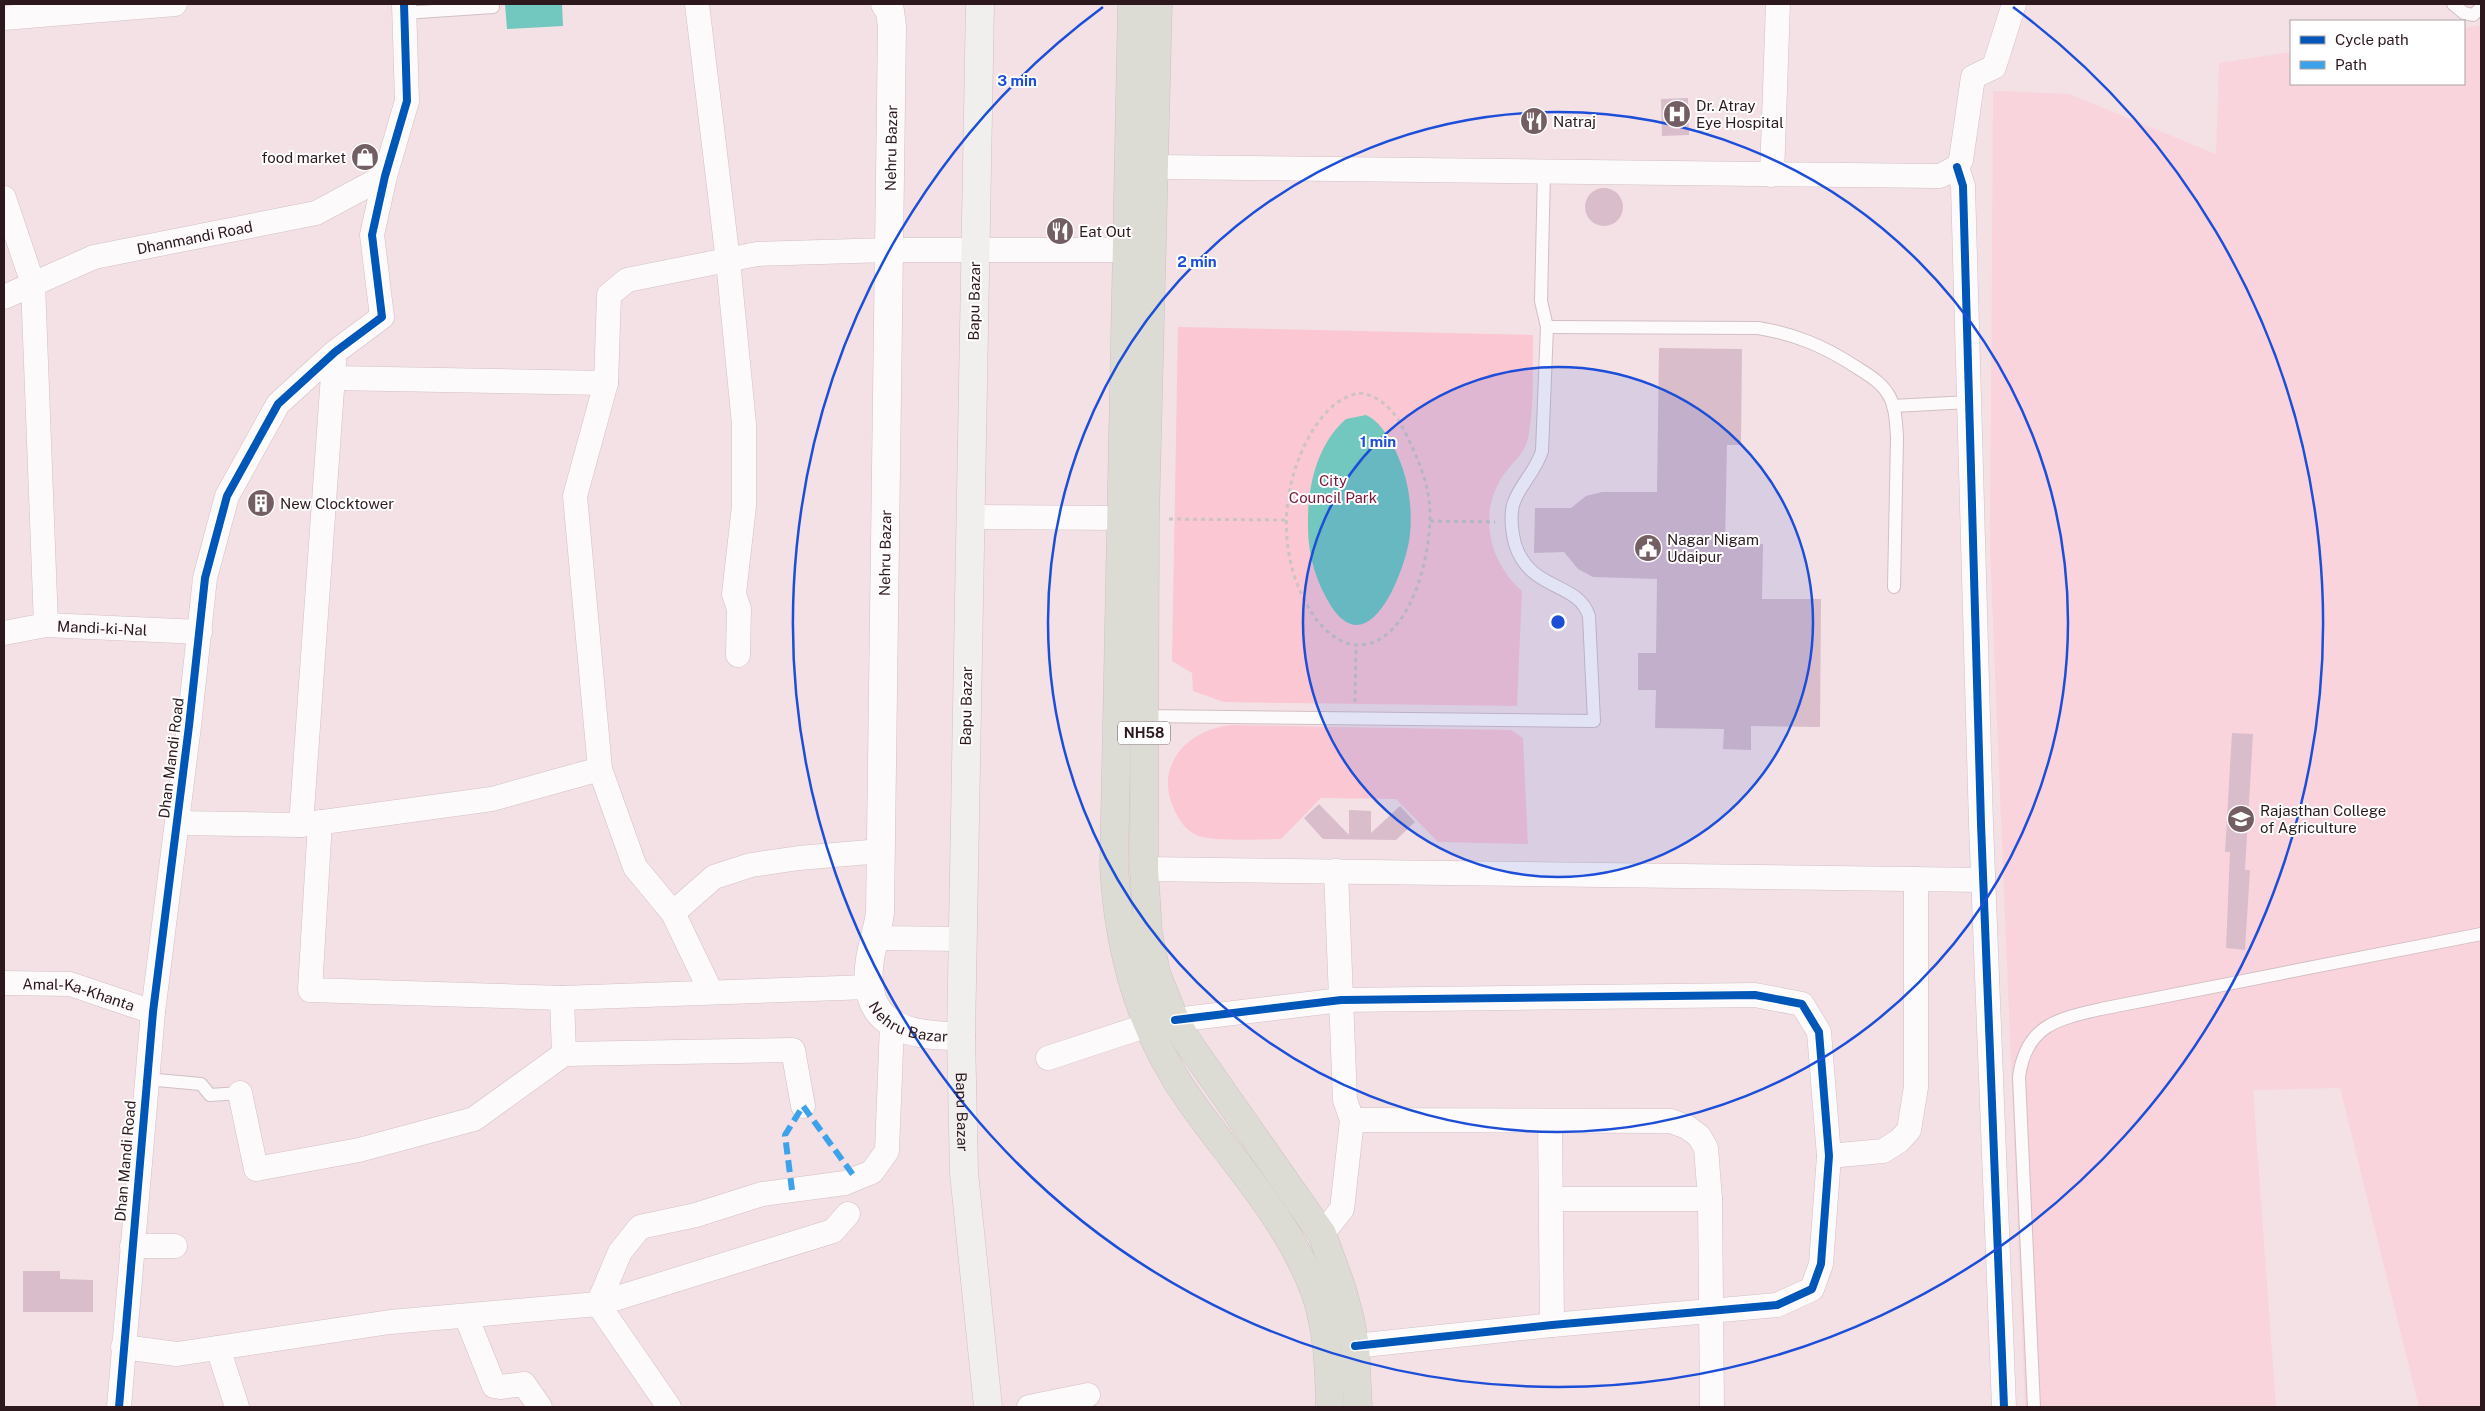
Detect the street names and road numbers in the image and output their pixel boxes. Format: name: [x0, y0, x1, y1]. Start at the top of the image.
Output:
street label: Nehru Bazar: [882, 105, 900, 191]
street label: Dhanmandi Road: [135, 217, 254, 257]
street label: Bapu Bazar: [965, 261, 983, 341]
street label: Nehru Bazar: [876, 510, 894, 596]
street label: Mandi-ki-Nal: [57, 617, 148, 638]
street label: Bapu Bazar: [957, 666, 975, 746]
street label: Dhan Mandi Road: [155, 697, 187, 819]
road number: NH58: [1118, 721, 1170, 744]
street label: Amal-Ka-Khanta: [22, 975, 137, 1014]
street label: Nehru Bazar: [866, 998, 948, 1044]
street label: Bapu Bazar: [953, 1072, 972, 1152]
street label: Dhan Mandi Road: [111, 1100, 139, 1222]

